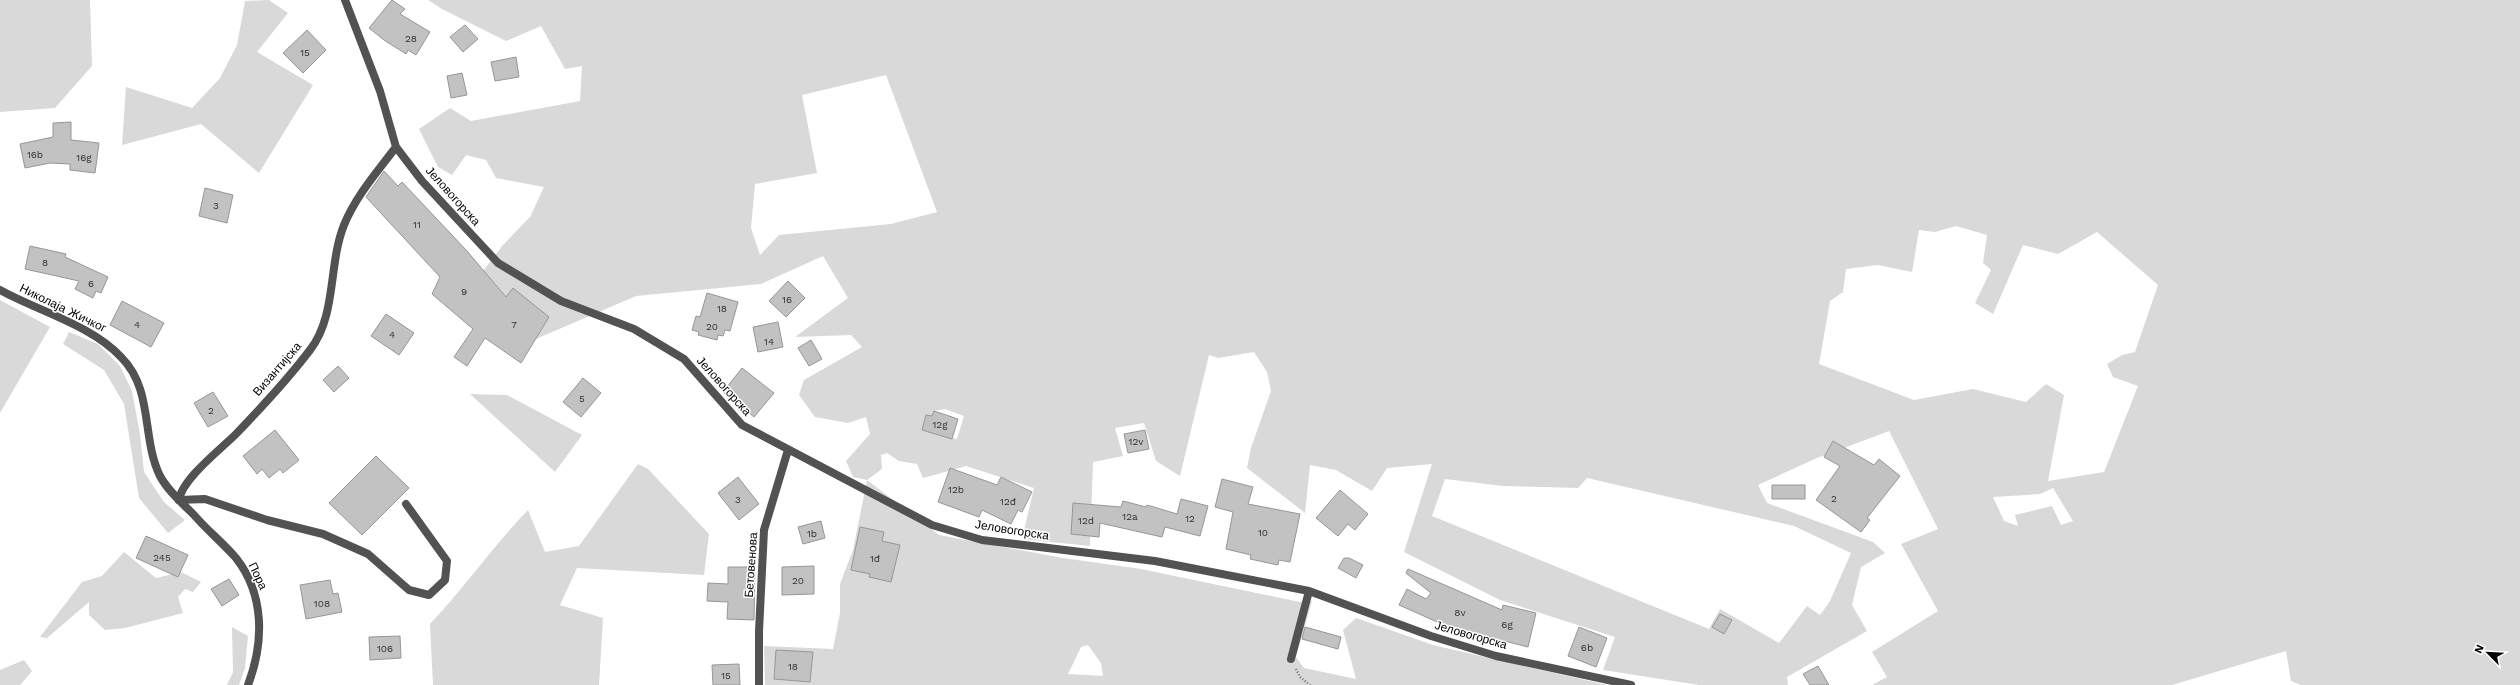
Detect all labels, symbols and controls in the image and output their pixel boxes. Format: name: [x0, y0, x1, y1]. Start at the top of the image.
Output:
house number: 28: [405, 33, 417, 44]
house number: 15: [300, 47, 310, 58]
house number: 16b: [27, 149, 43, 160]
house number: 16g: [76, 152, 92, 163]
street label: Јеловогорска: [423, 164, 483, 229]
house number: 3: [213, 200, 219, 211]
house number: 11: [413, 219, 421, 230]
house number: 8: [42, 257, 48, 268]
house number: 6: [88, 278, 94, 289]
street label: Николаја Жичког: [17, 281, 109, 335]
house number: 9: [461, 286, 467, 297]
house number: 16: [782, 294, 792, 305]
house number: 18: [717, 303, 727, 314]
house number: 4: [134, 319, 140, 330]
house number: 7: [511, 319, 517, 330]
house number: 20: [706, 321, 718, 332]
house number: 4: [389, 329, 395, 340]
house number: 14: [764, 336, 774, 347]
street label: Византијска: [250, 339, 304, 399]
street label: Јеловогорска: [694, 354, 754, 419]
house number: 5: [579, 393, 585, 404]
house number: 2: [208, 405, 214, 416]
house number: 12g: [932, 419, 948, 430]
house number: 12v: [1129, 436, 1144, 447]
house number: 12b: [948, 484, 964, 495]
house number: 2: [1831, 493, 1837, 504]
house number: 3: [735, 494, 741, 505]
house number: 12đ: [1000, 496, 1017, 507]
house number: 12a: [1122, 511, 1138, 522]
house number: 12: [1185, 513, 1195, 524]
house number: 12d: [1078, 515, 1094, 526]
street label: Јеловогорска: [974, 517, 1050, 543]
house number: 10: [1258, 527, 1268, 538]
house number: 1b: [807, 528, 817, 539]
street label: Бетовенова: [742, 532, 760, 598]
house number: 245: [153, 552, 171, 563]
house number: 1đ: [870, 553, 881, 564]
street label: Пора: [246, 560, 271, 592]
house number: 20: [792, 575, 804, 586]
house number: 108: [314, 598, 330, 609]
house number: 8v: [1454, 607, 1466, 618]
street label: Јеловогорска: [1433, 618, 1509, 652]
house number: 6g: [1501, 619, 1513, 630]
north arrow: [2468, 633, 2508, 673]
house number: 6b: [1581, 642, 1593, 653]
house number: 106: [377, 643, 393, 654]
text: N: [2472, 643, 2487, 656]
house number: 18: [788, 661, 798, 672]
house number: 15: [721, 670, 731, 681]

